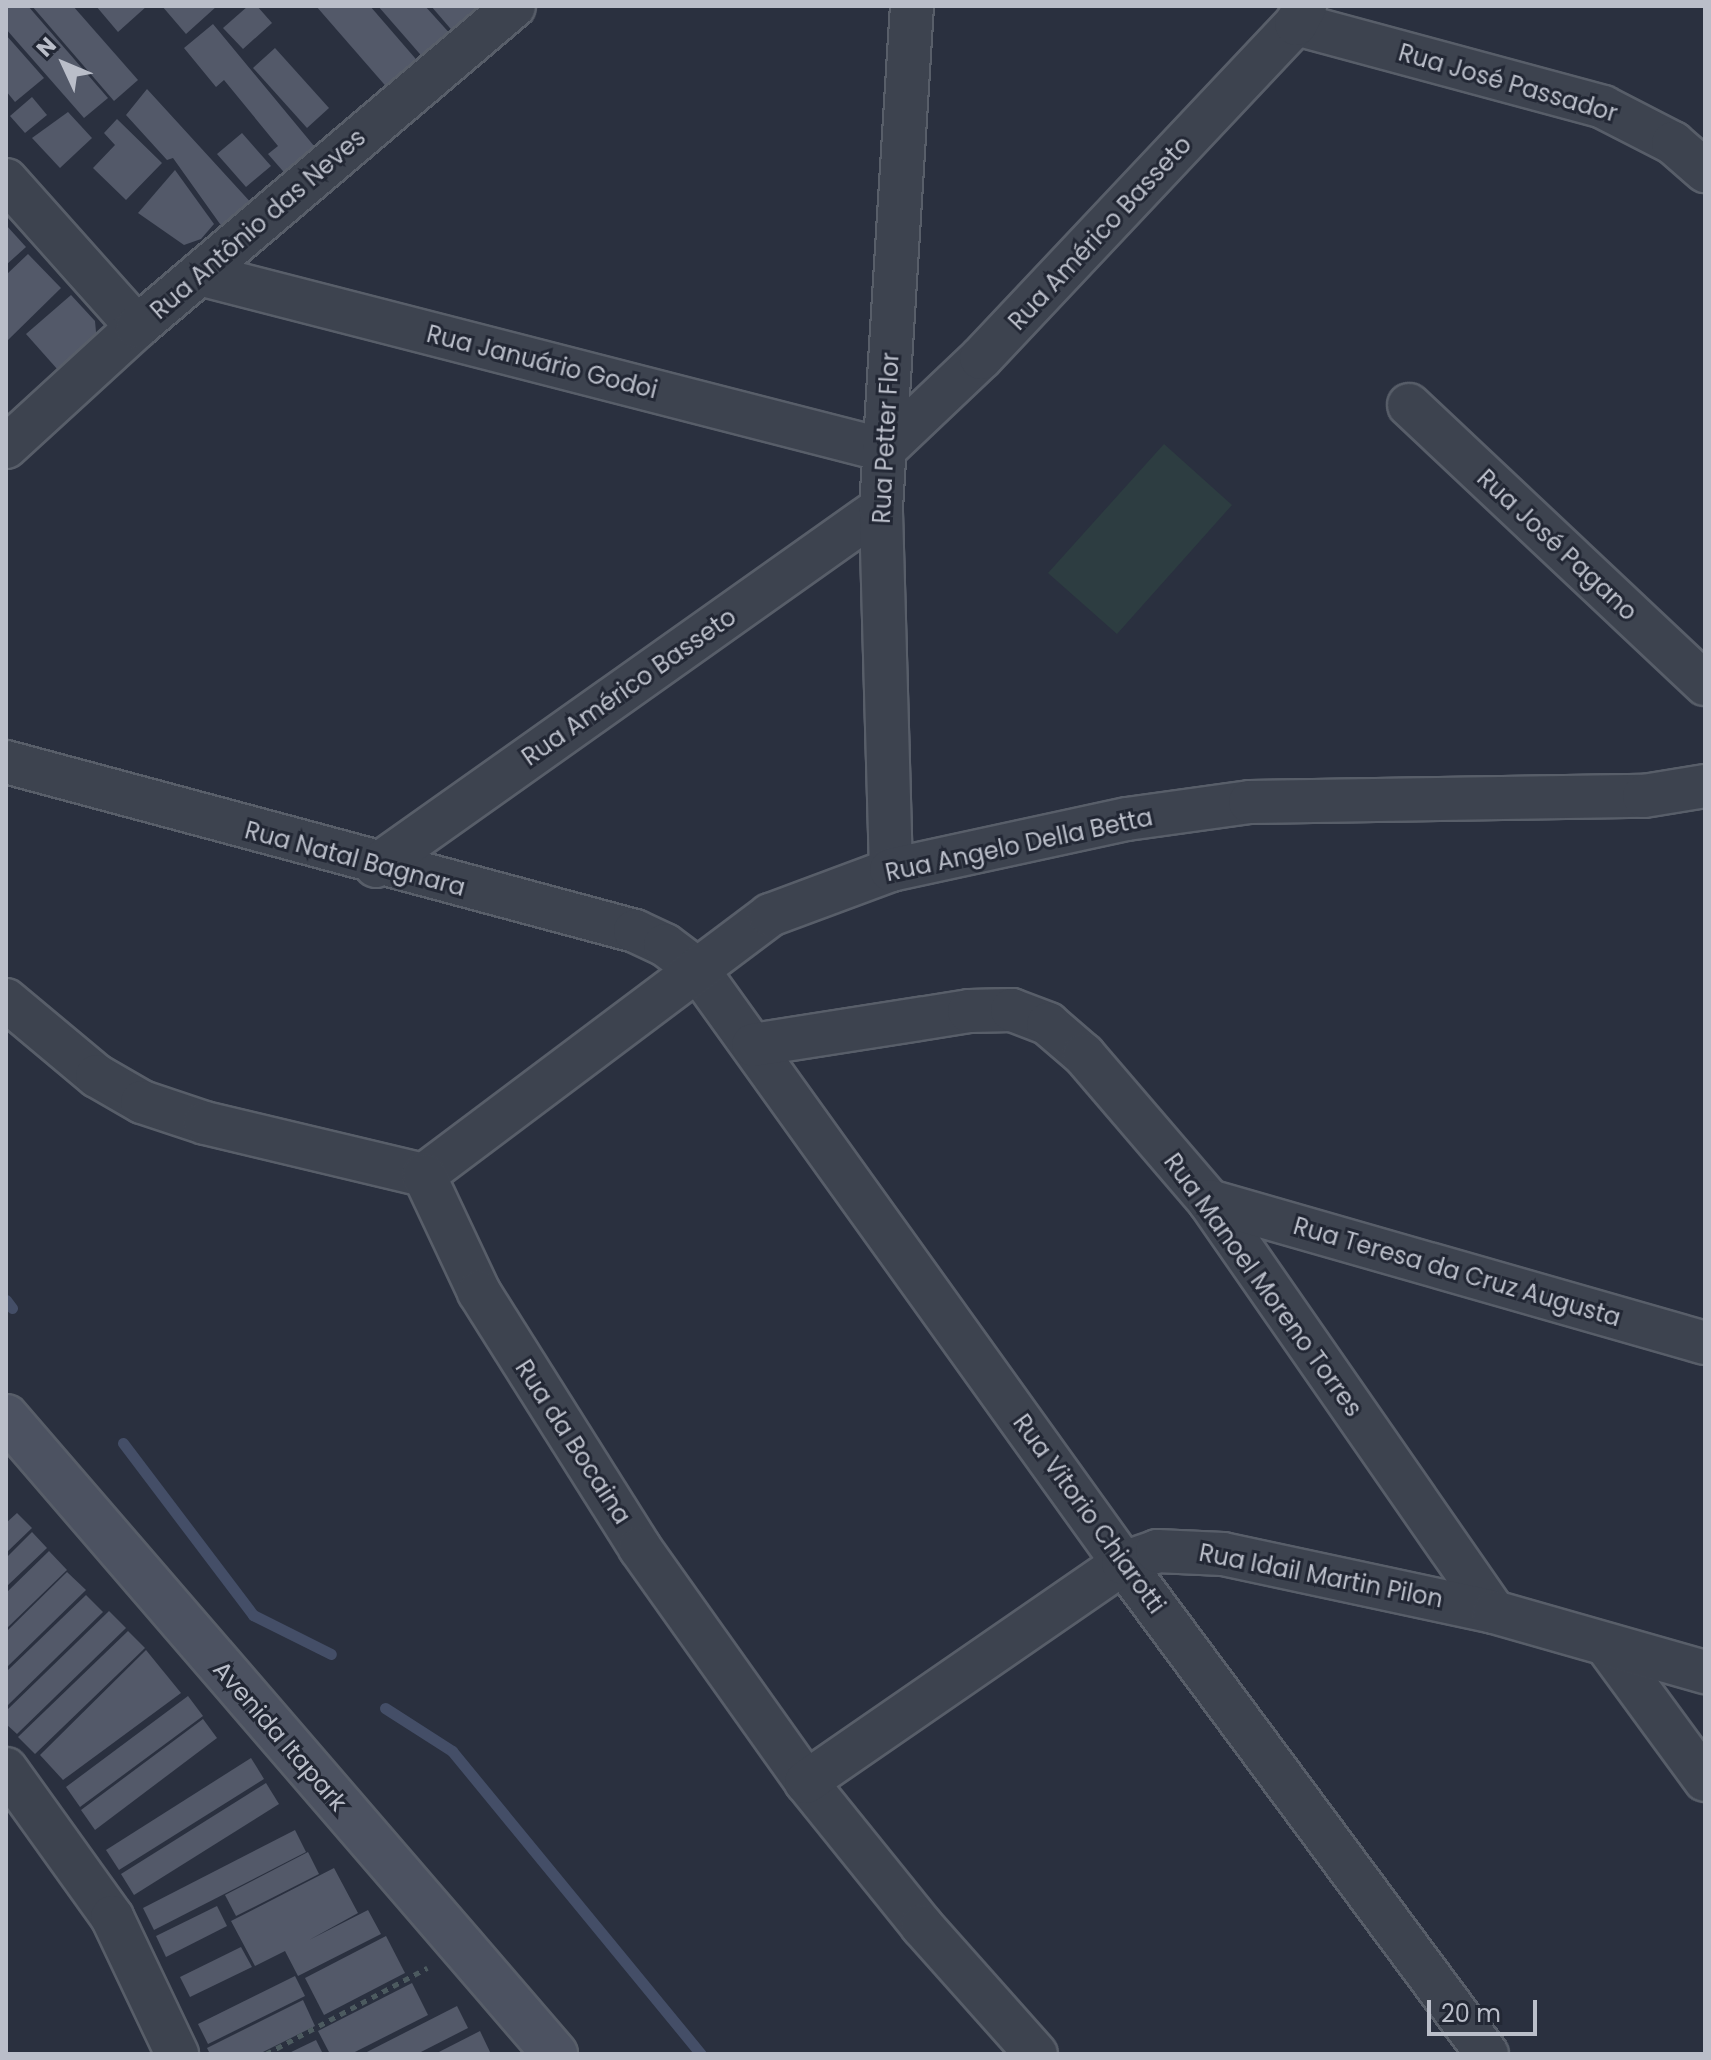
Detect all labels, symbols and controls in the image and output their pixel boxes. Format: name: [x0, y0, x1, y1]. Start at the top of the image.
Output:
north arrow: [24, 24, 104, 104]
text: N: [29, 30, 63, 64]
street label: Rua José Passador: [1395, 38, 1621, 128]
street label: Rua Antônio das Neves: [145, 123, 371, 325]
street label: Rua Américo Basseto: [1003, 130, 1197, 336]
street label: Rua Januário Godoi: [424, 319, 660, 405]
street label: Rua Petter Flor: [867, 352, 905, 524]
street label: Rua José Pagano: [1471, 464, 1643, 626]
street label: Rua Américo Basseto: [516, 602, 742, 772]
street label: Rua Angelo Della Betta: [883, 803, 1155, 887]
street label: Rua Natal Bagnara: [242, 816, 468, 902]
street label: Rua Manoel Moreno Torres: [1158, 1148, 1368, 1422]
street label: Rua Teresa da Cruz Augusta: [1290, 1211, 1624, 1333]
street label: Rua da Bocaina: [509, 1355, 637, 1529]
street label: Rua Vitorio Chiarotti: [1007, 1409, 1171, 1619]
street label: Rua Idail Martin Pilon: [1197, 1538, 1445, 1614]
street label: Avenida Itapark: [207, 1655, 353, 1817]
scale bar: [1431, 1984, 1541, 2034]
text: 20 m: [1441, 1997, 1501, 2030]

